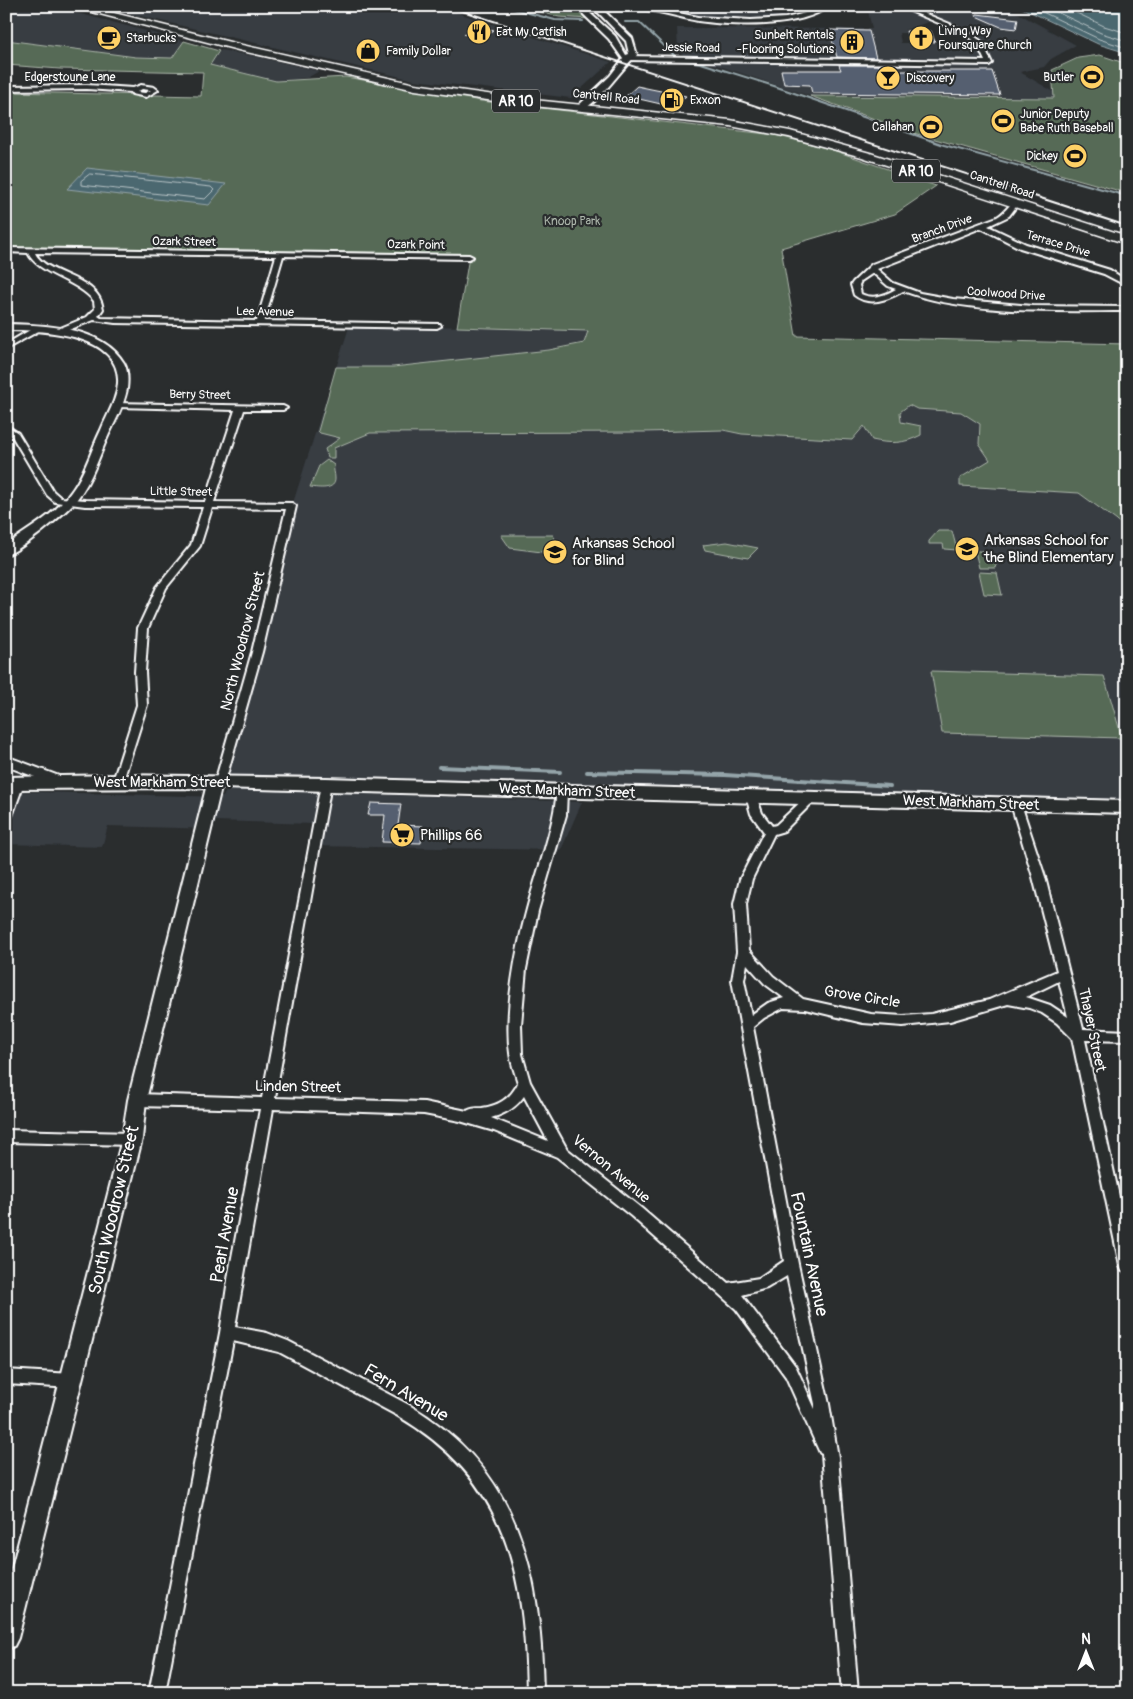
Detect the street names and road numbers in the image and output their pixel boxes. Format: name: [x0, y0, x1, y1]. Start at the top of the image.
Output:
street label: Jessie Road: [662, 40, 720, 56]
street label: Edgerstoune Lane: [25, 70, 116, 85]
street label: Cantrell Road: [572, 86, 640, 108]
road number: AR 10: [492, 90, 540, 112]
road number: AR 10: [892, 160, 940, 182]
street label: Cantrell Road: [968, 167, 1036, 203]
street label: Branch Drive: [910, 211, 974, 247]
street label: Terrace Drive: [1024, 227, 1092, 261]
street label: Ozark Street: [152, 234, 216, 250]
street label: Ozark Point: [387, 237, 445, 253]
street label: Coolwood Drive: [966, 284, 1046, 304]
street label: Lee Avenue: [236, 304, 294, 320]
street label: Berry Street: [169, 387, 231, 403]
street label: Little Street: [150, 484, 213, 500]
street label: North Woodrow Street: [216, 568, 270, 713]
street label: West Markham Street: [94, 773, 231, 792]
street label: West Markham Street: [498, 779, 637, 803]
street label: West Markham Street: [902, 791, 1041, 815]
street label: Grove Circle: [823, 982, 902, 1012]
street label: Thayer Street: [1074, 986, 1110, 1075]
street label: Linden Street: [255, 1077, 342, 1097]
street label: South Woodrow Street: [83, 1123, 145, 1297]
street label: Vernon Avenue: [568, 1131, 654, 1208]
street label: Pearl Avenue: [205, 1185, 245, 1285]
street label: Fountain Avenue: [785, 1190, 833, 1318]
street label: Fern Avenue: [359, 1359, 453, 1427]

